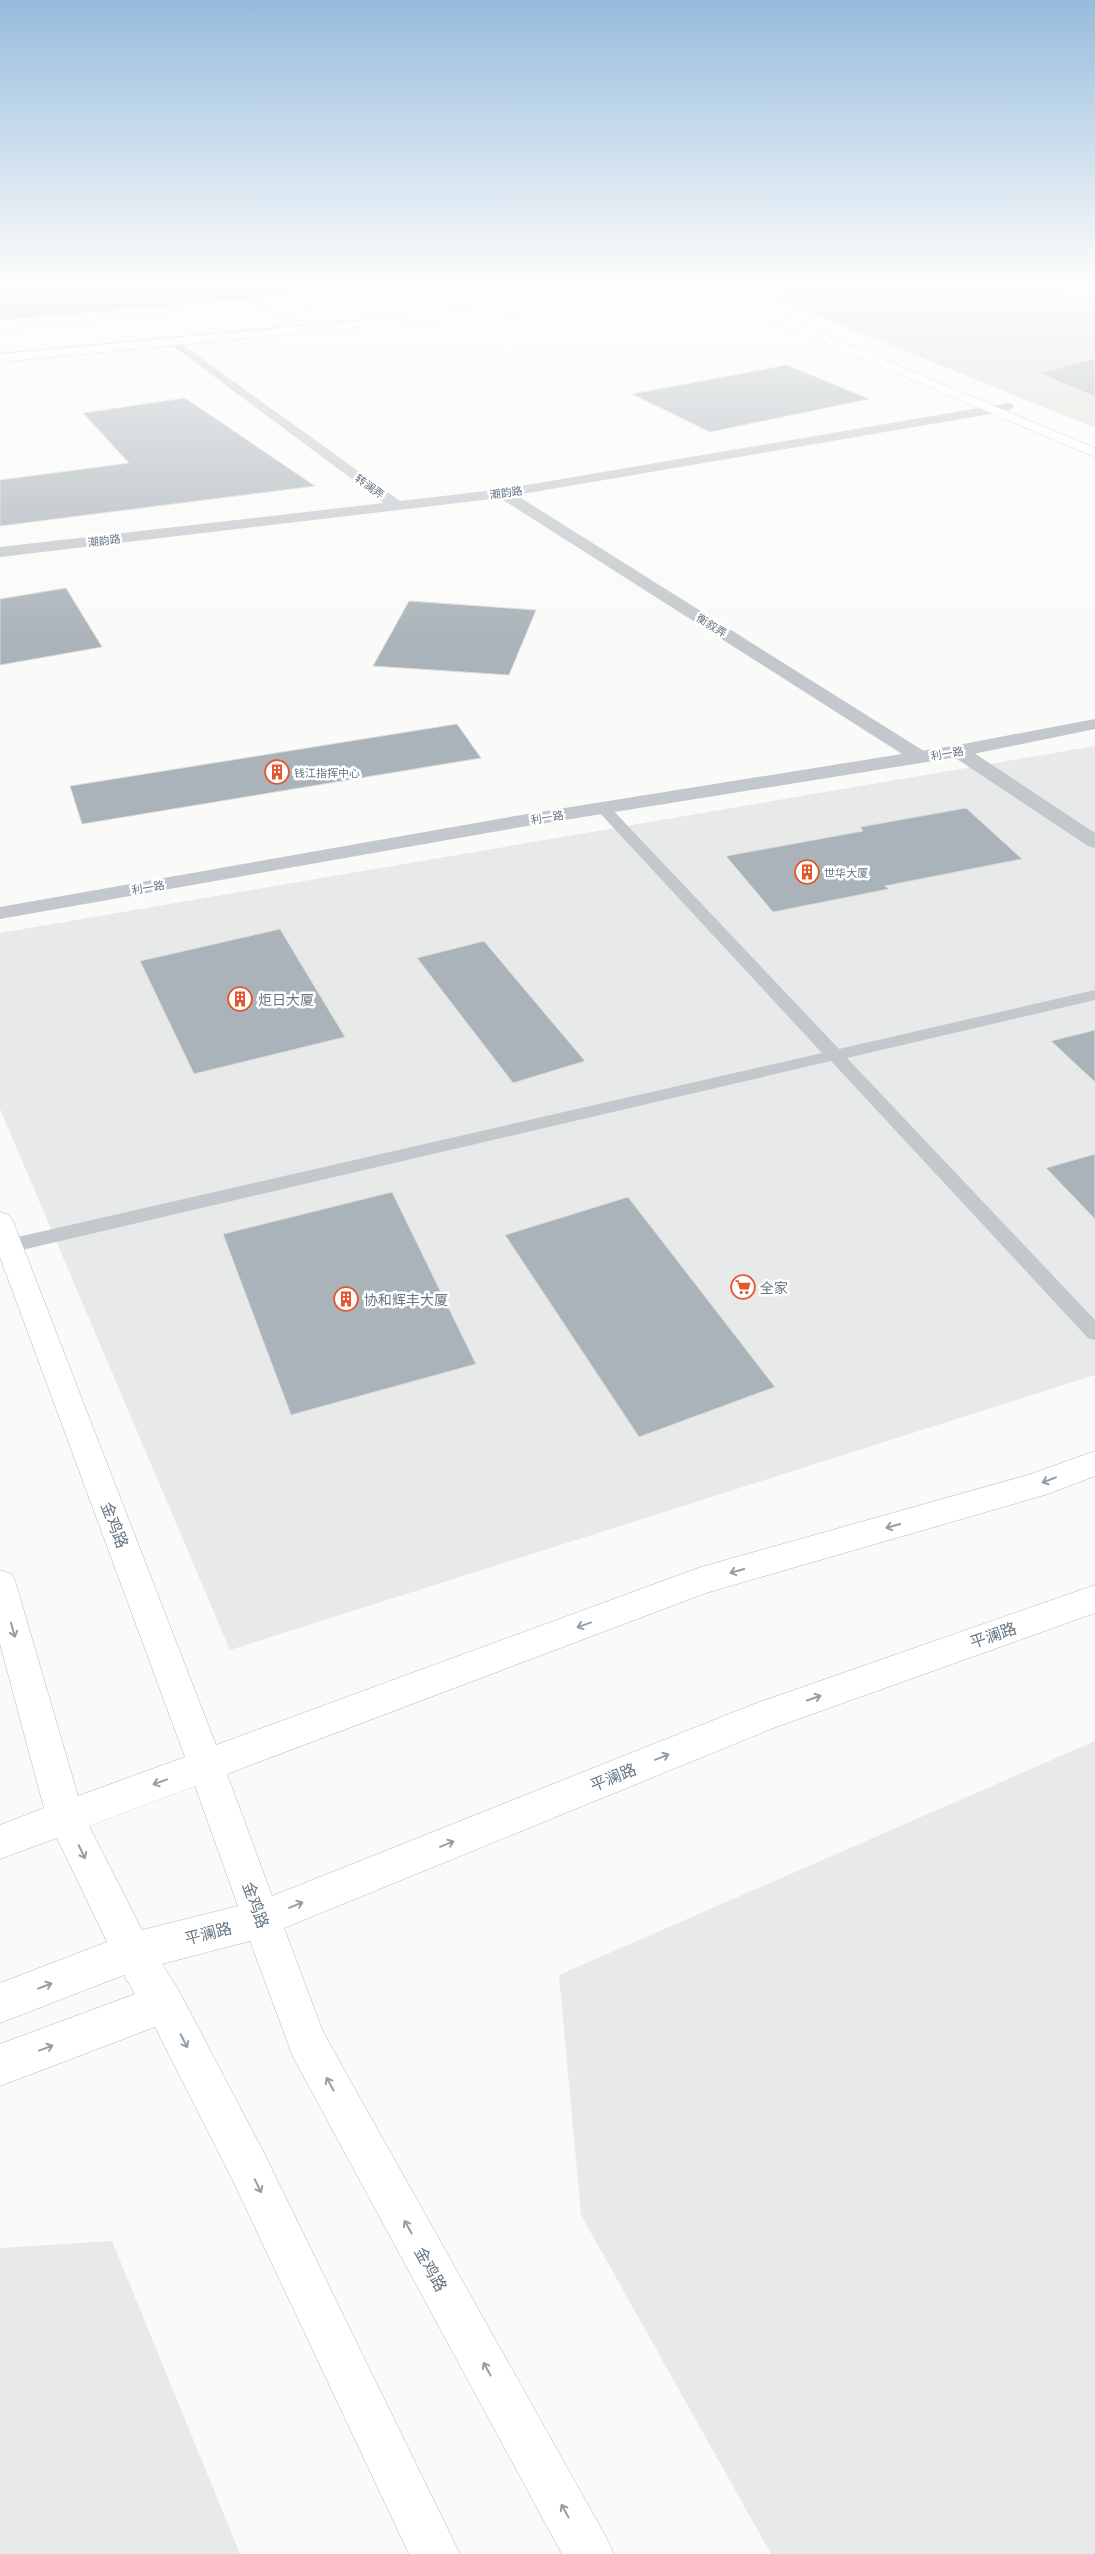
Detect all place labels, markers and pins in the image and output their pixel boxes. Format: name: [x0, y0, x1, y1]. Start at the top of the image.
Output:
building icon: 钱江指挥中心: [264, 759, 290, 785]
place label: 钱江指挥中心: [294, 765, 360, 780]
building icon: 世华大厦: [794, 859, 820, 885]
place label: 世华大厦: [824, 865, 868, 880]
building icon: 炬日大厦: [227, 986, 253, 1012]
place label: 炬日大厦: [258, 990, 314, 1009]
supermarket icon: 全家: [730, 1274, 756, 1300]
place label: 全家: [760, 1278, 788, 1297]
building icon: 协和辉丰大厦: [333, 1286, 359, 1312]
place label: 协和辉丰大厦: [364, 1290, 448, 1309]

